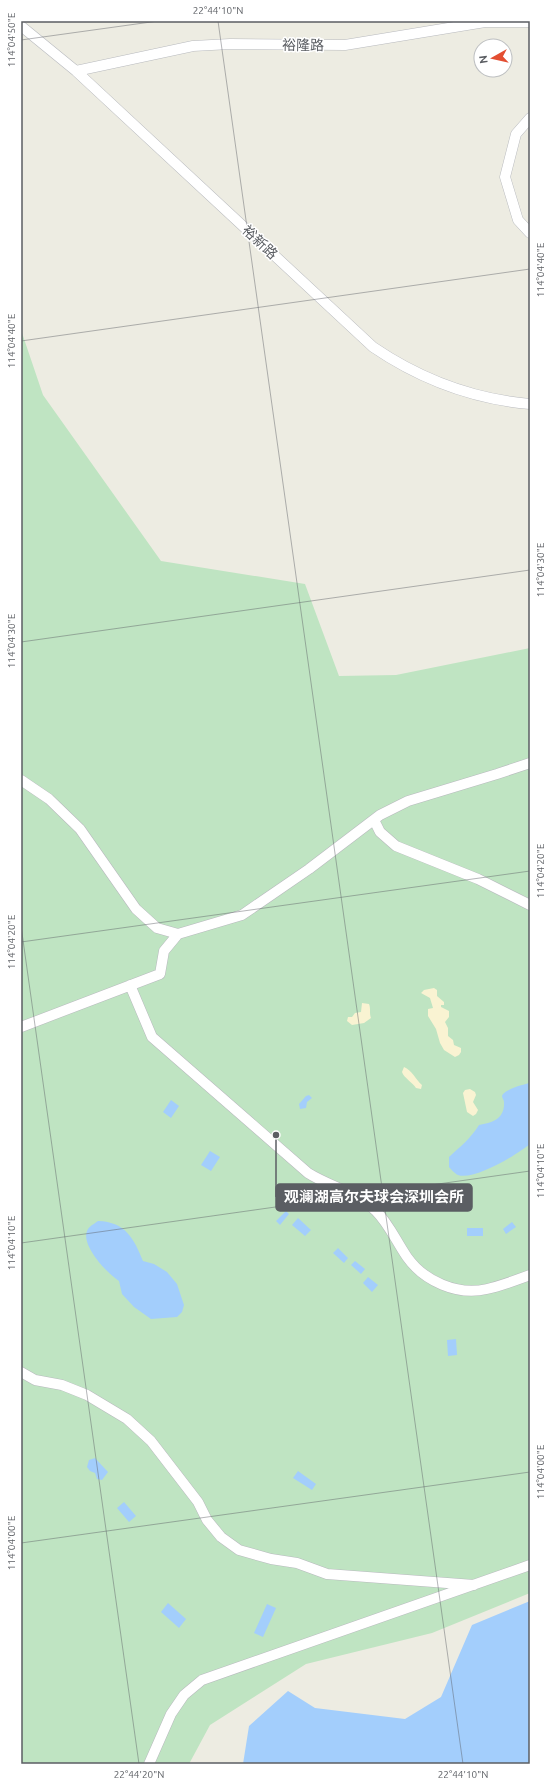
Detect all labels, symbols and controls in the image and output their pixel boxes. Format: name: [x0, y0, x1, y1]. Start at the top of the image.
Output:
text: 22°44'10"N: [193, 5, 243, 16]
text: 114°04'50"E: [6, 12, 17, 67]
street label: 裕隆路: [282, 37, 324, 53]
north arrow: [473, 38, 513, 78]
text: N: [477, 54, 490, 64]
street label: 裕新路: [239, 222, 281, 262]
text: 114°04'40"E: [535, 242, 546, 297]
text: 114°04'40"E: [6, 313, 17, 368]
text: 114°04'30"E: [535, 542, 546, 597]
text: 114°04'30"E: [6, 613, 17, 668]
text: 114°04'20"E: [535, 843, 546, 898]
text: 114°04'20"E: [6, 914, 17, 969]
text: 114°04'10"E: [535, 1143, 546, 1198]
callout: 观澜湖高尔夫球会深圳会所: [276, 1184, 472, 1211]
text: 观澜湖高尔夫球会深圳会所: [284, 1188, 464, 1205]
text: 114°04'10"E: [6, 1215, 17, 1270]
text: 114°04'00"E: [535, 1444, 546, 1499]
text: 114°04'00"E: [6, 1515, 17, 1570]
text: 22°44'20"N: [114, 1769, 164, 1780]
text: 22°44'10"N: [438, 1769, 488, 1780]

